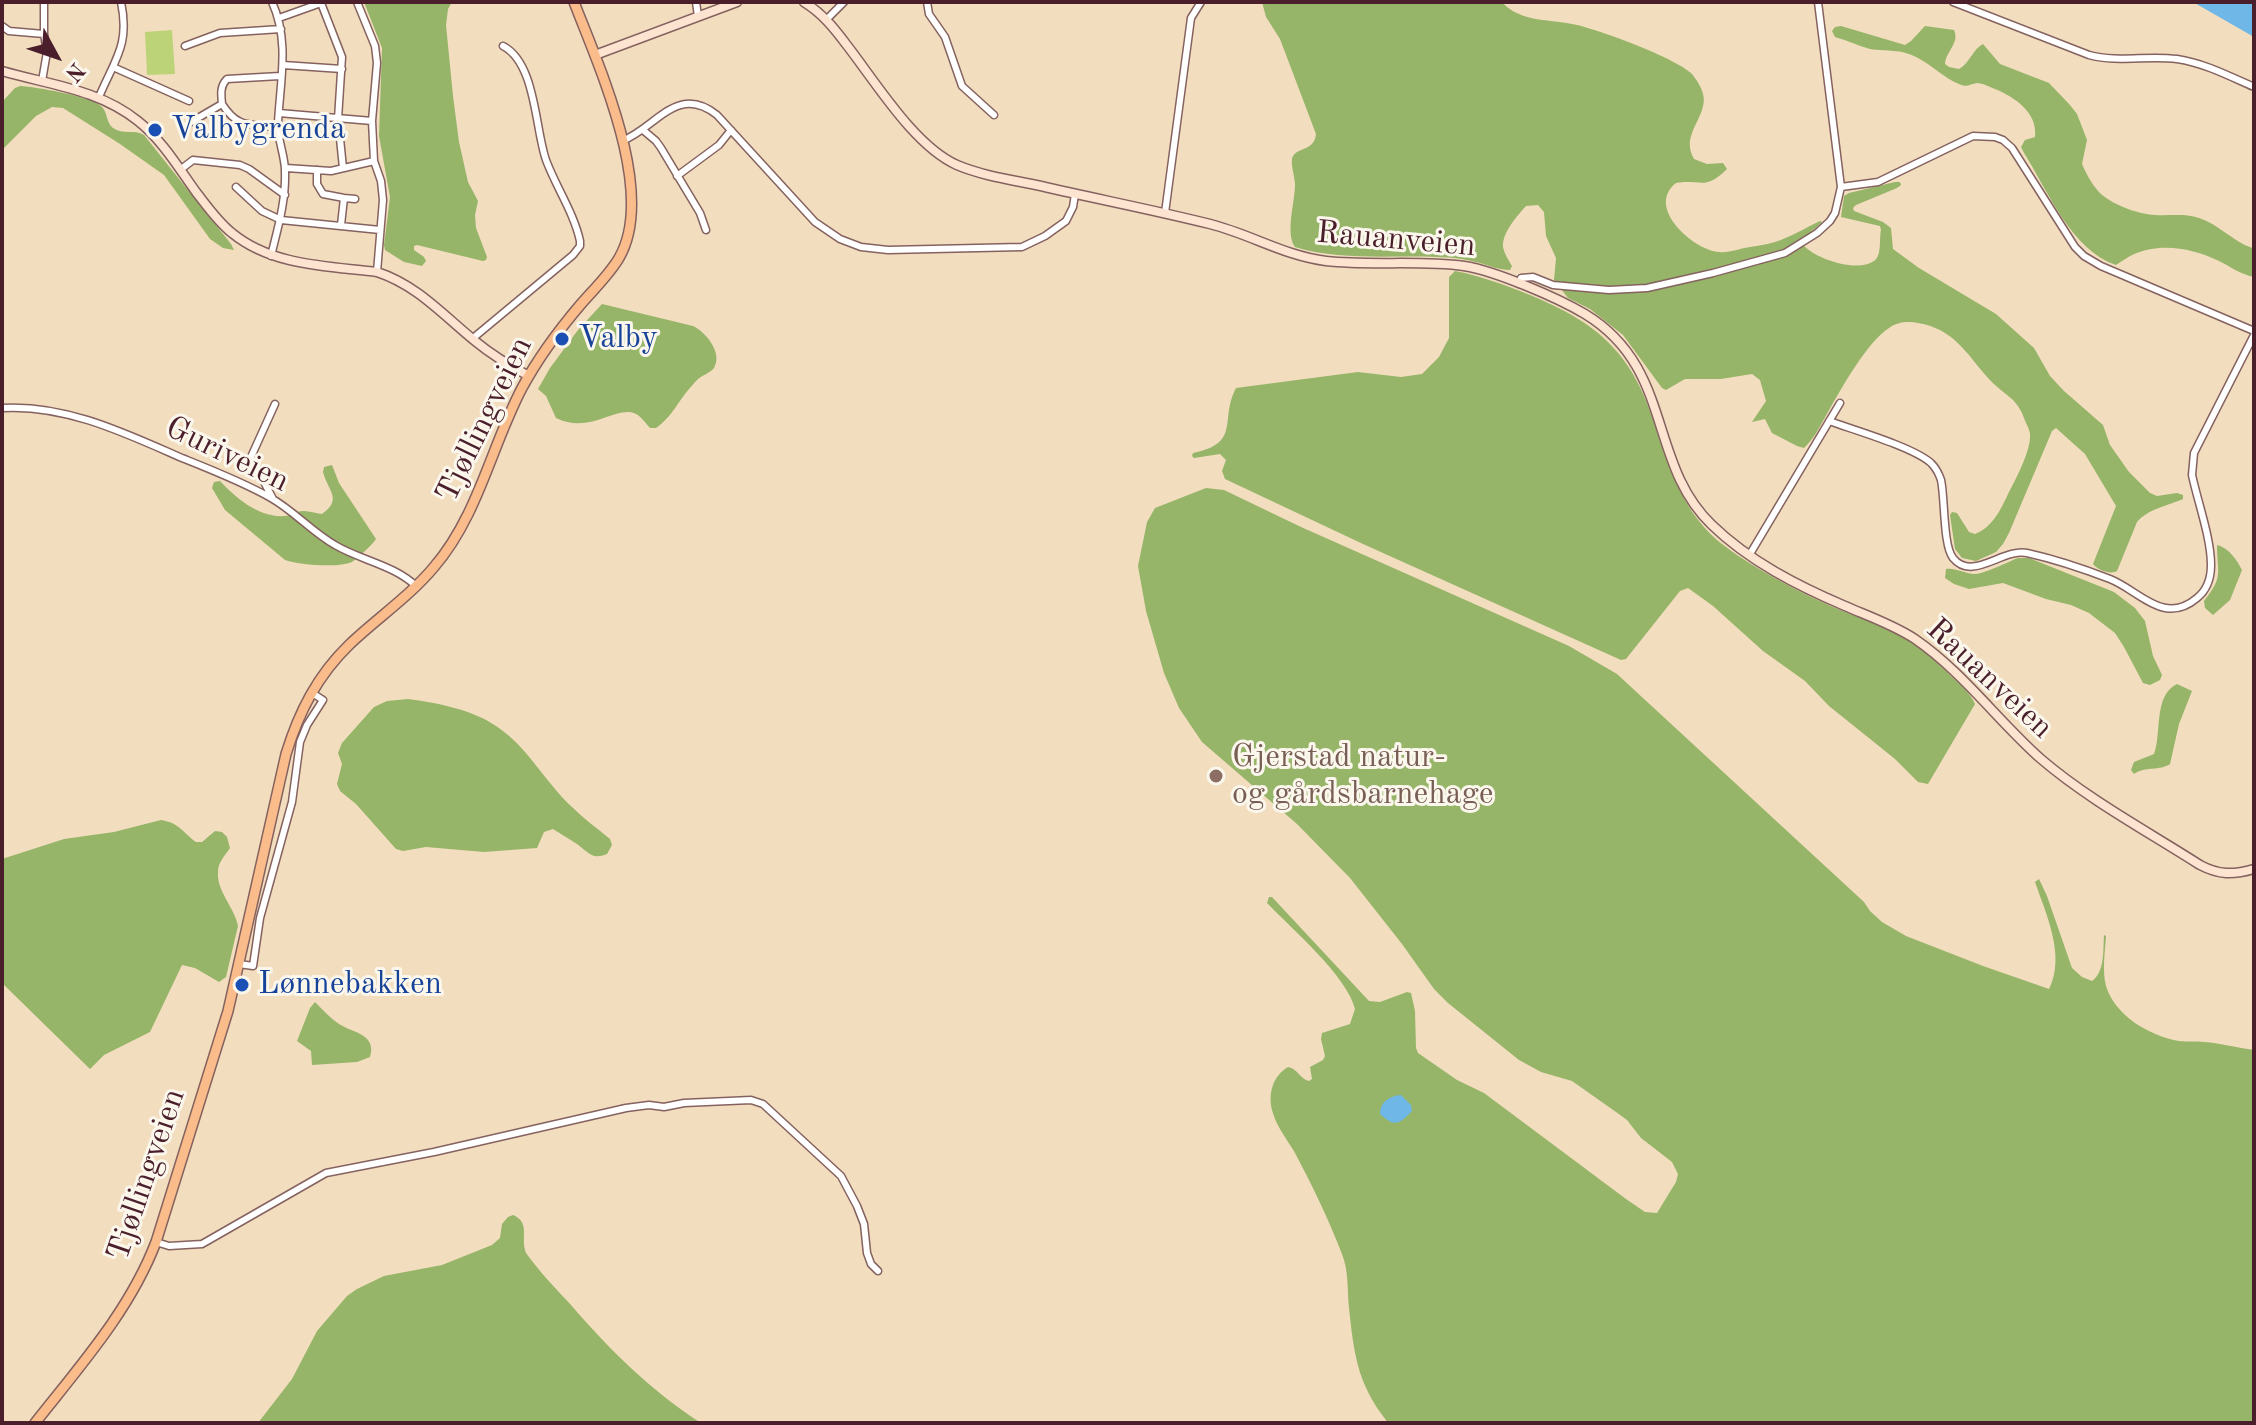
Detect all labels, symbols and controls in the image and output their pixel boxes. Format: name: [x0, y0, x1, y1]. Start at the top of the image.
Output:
north arrow: [16, 16, 96, 96]
text: N: [61, 58, 88, 85]
place label: Valbygrenda: [171, 111, 346, 149]
marker: Valbygrenda: [146, 121, 164, 139]
street label: Rauanveien: [1315, 214, 1477, 266]
place label: Valby: [578, 320, 658, 358]
marker: Valby: [553, 330, 571, 348]
street label: Tjøllingveien: [428, 331, 542, 509]
street label: Guriveien: [159, 409, 295, 501]
street label: Rauanveien: [1918, 611, 2060, 747]
place label: Gjerstad natur- og gårdsbarnehage: [1232, 739, 1493, 814]
marker: Gjerstad natur- og gårdsbarnehage: [1207, 767, 1225, 785]
place label: Lønnebakken: [258, 966, 442, 1004]
marker: Lønnebakken: [233, 976, 251, 994]
street label: Tjøllingveien: [100, 1084, 194, 1266]

